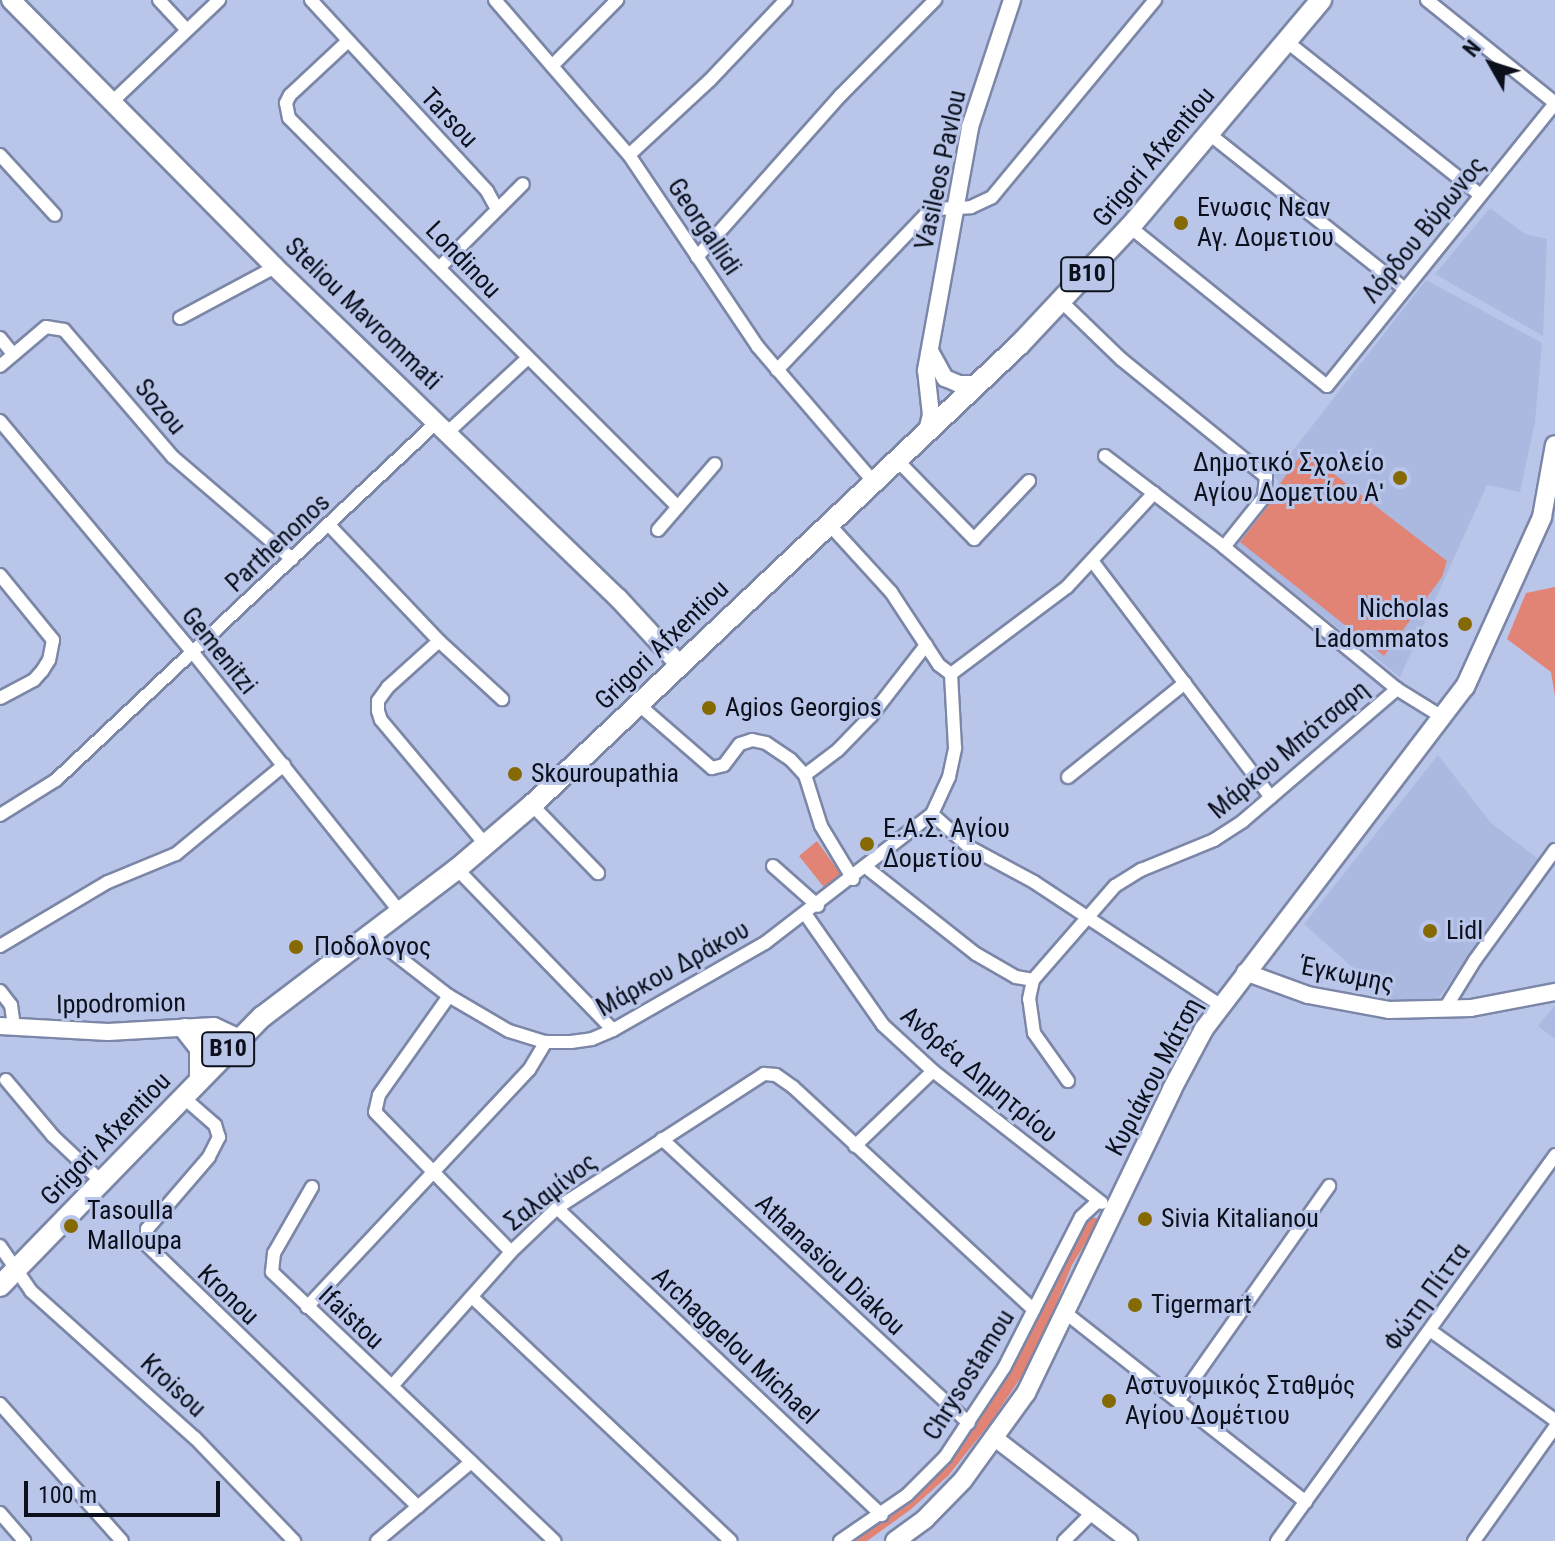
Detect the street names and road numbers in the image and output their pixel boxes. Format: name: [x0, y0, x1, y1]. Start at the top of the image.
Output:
street label: Grigori Afxentiou: [1086, 81, 1222, 233]
street label: Tarsou: [414, 82, 484, 154]
street label: Vasileos Pavlou: [909, 87, 973, 253]
street label: Λόρδου Βύρωνος: [1355, 150, 1493, 310]
street label: Georgallidi: [660, 173, 748, 281]
street label: Londinou: [419, 215, 507, 305]
street label: Steliou Mavrommati: [278, 231, 448, 397]
road number: B10: [1059, 254, 1115, 294]
street label: Sozou: [128, 373, 192, 441]
street label: Parthenonos: [220, 487, 336, 599]
street label: Grigori Afxentiou: [589, 574, 735, 716]
street label: Gemenitzi: [174, 601, 264, 701]
street label: Μάρκου Μπότσαρη: [1203, 674, 1375, 826]
street label: Μάρκου Δράκου: [591, 914, 755, 1024]
street label: Έγκωμης: [1297, 951, 1397, 999]
street label: Ippodromion: [56, 987, 186, 1021]
street label: Κυριάκου Μάτση: [1099, 993, 1209, 1161]
street label: Ανδρέα Δημητρίου: [894, 1000, 1064, 1150]
road number: B10: [200, 1029, 256, 1069]
street label: Grigori Afxentiou: [35, 1066, 177, 1212]
street label: Σαλαμίνος: [499, 1146, 603, 1238]
street label: Athanasiou Diakou: [749, 1188, 911, 1342]
street label: Φώτη Πίττα: [1377, 1237, 1477, 1357]
street label: Kronou: [191, 1258, 265, 1332]
street label: Archaggelou Michael: [645, 1261, 825, 1431]
street label: Ifaistou: [312, 1280, 390, 1356]
street label: Chrysostamou: [916, 1304, 1022, 1446]
street label: Kroisou: [134, 1348, 212, 1424]

